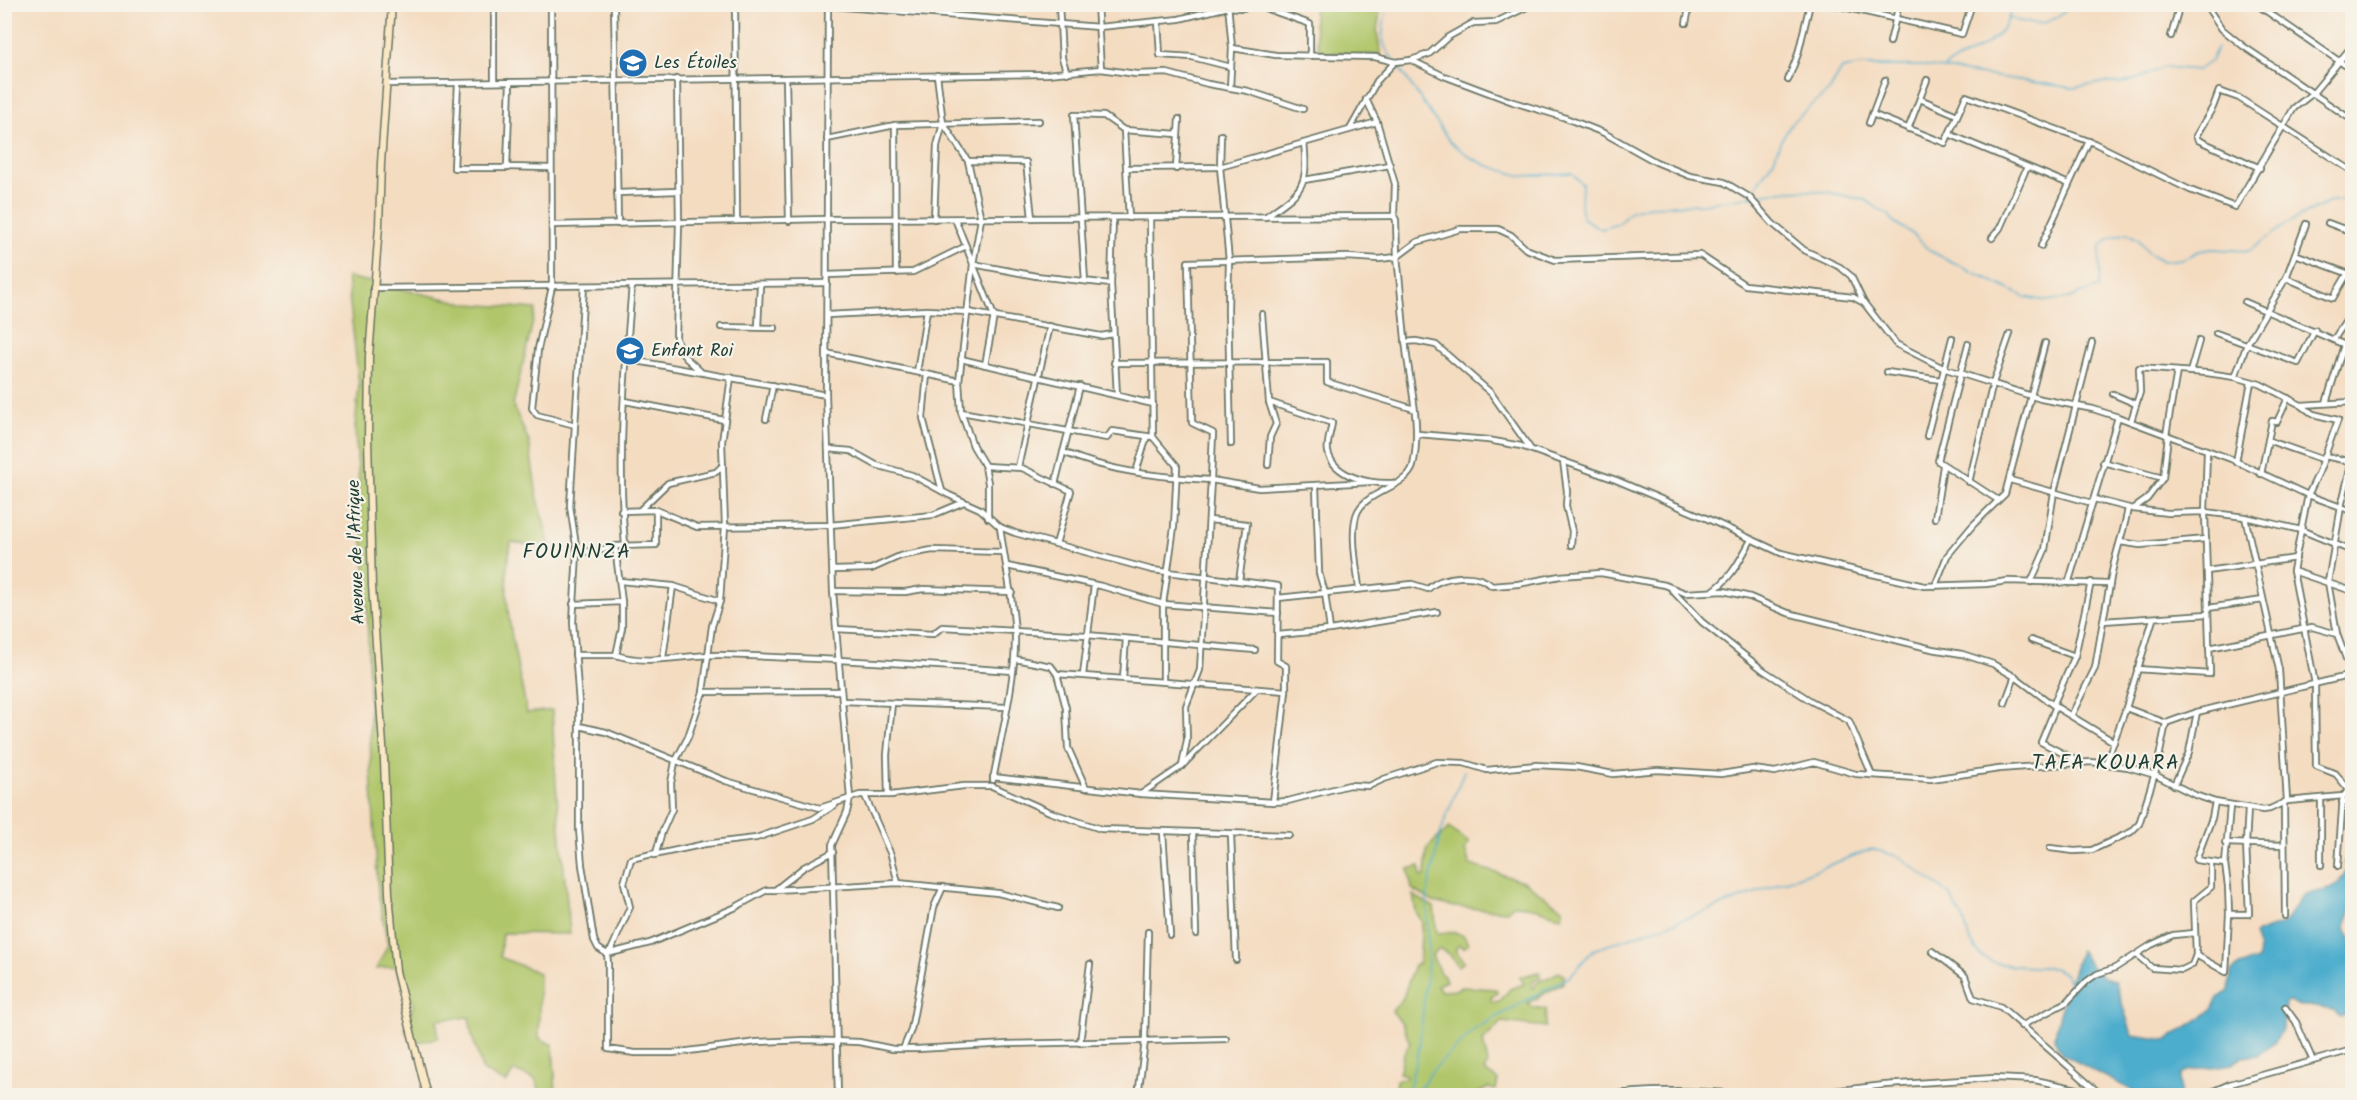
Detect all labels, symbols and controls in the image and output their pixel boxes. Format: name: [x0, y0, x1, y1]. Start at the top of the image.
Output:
school or university icon: Les Étoiles: [617, 47, 649, 79]
place label: Les Étoiles: [654, 49, 737, 78]
school or university icon: Enfant Roi: [614, 335, 646, 367]
place label: Enfant Roi: [651, 337, 734, 366]
street label: Avenue de l'Afrique: [340, 479, 374, 625]
district label: FOUINNZA: [522, 536, 632, 569]
district label: TAFA KOUARA: [2032, 747, 2180, 780]

